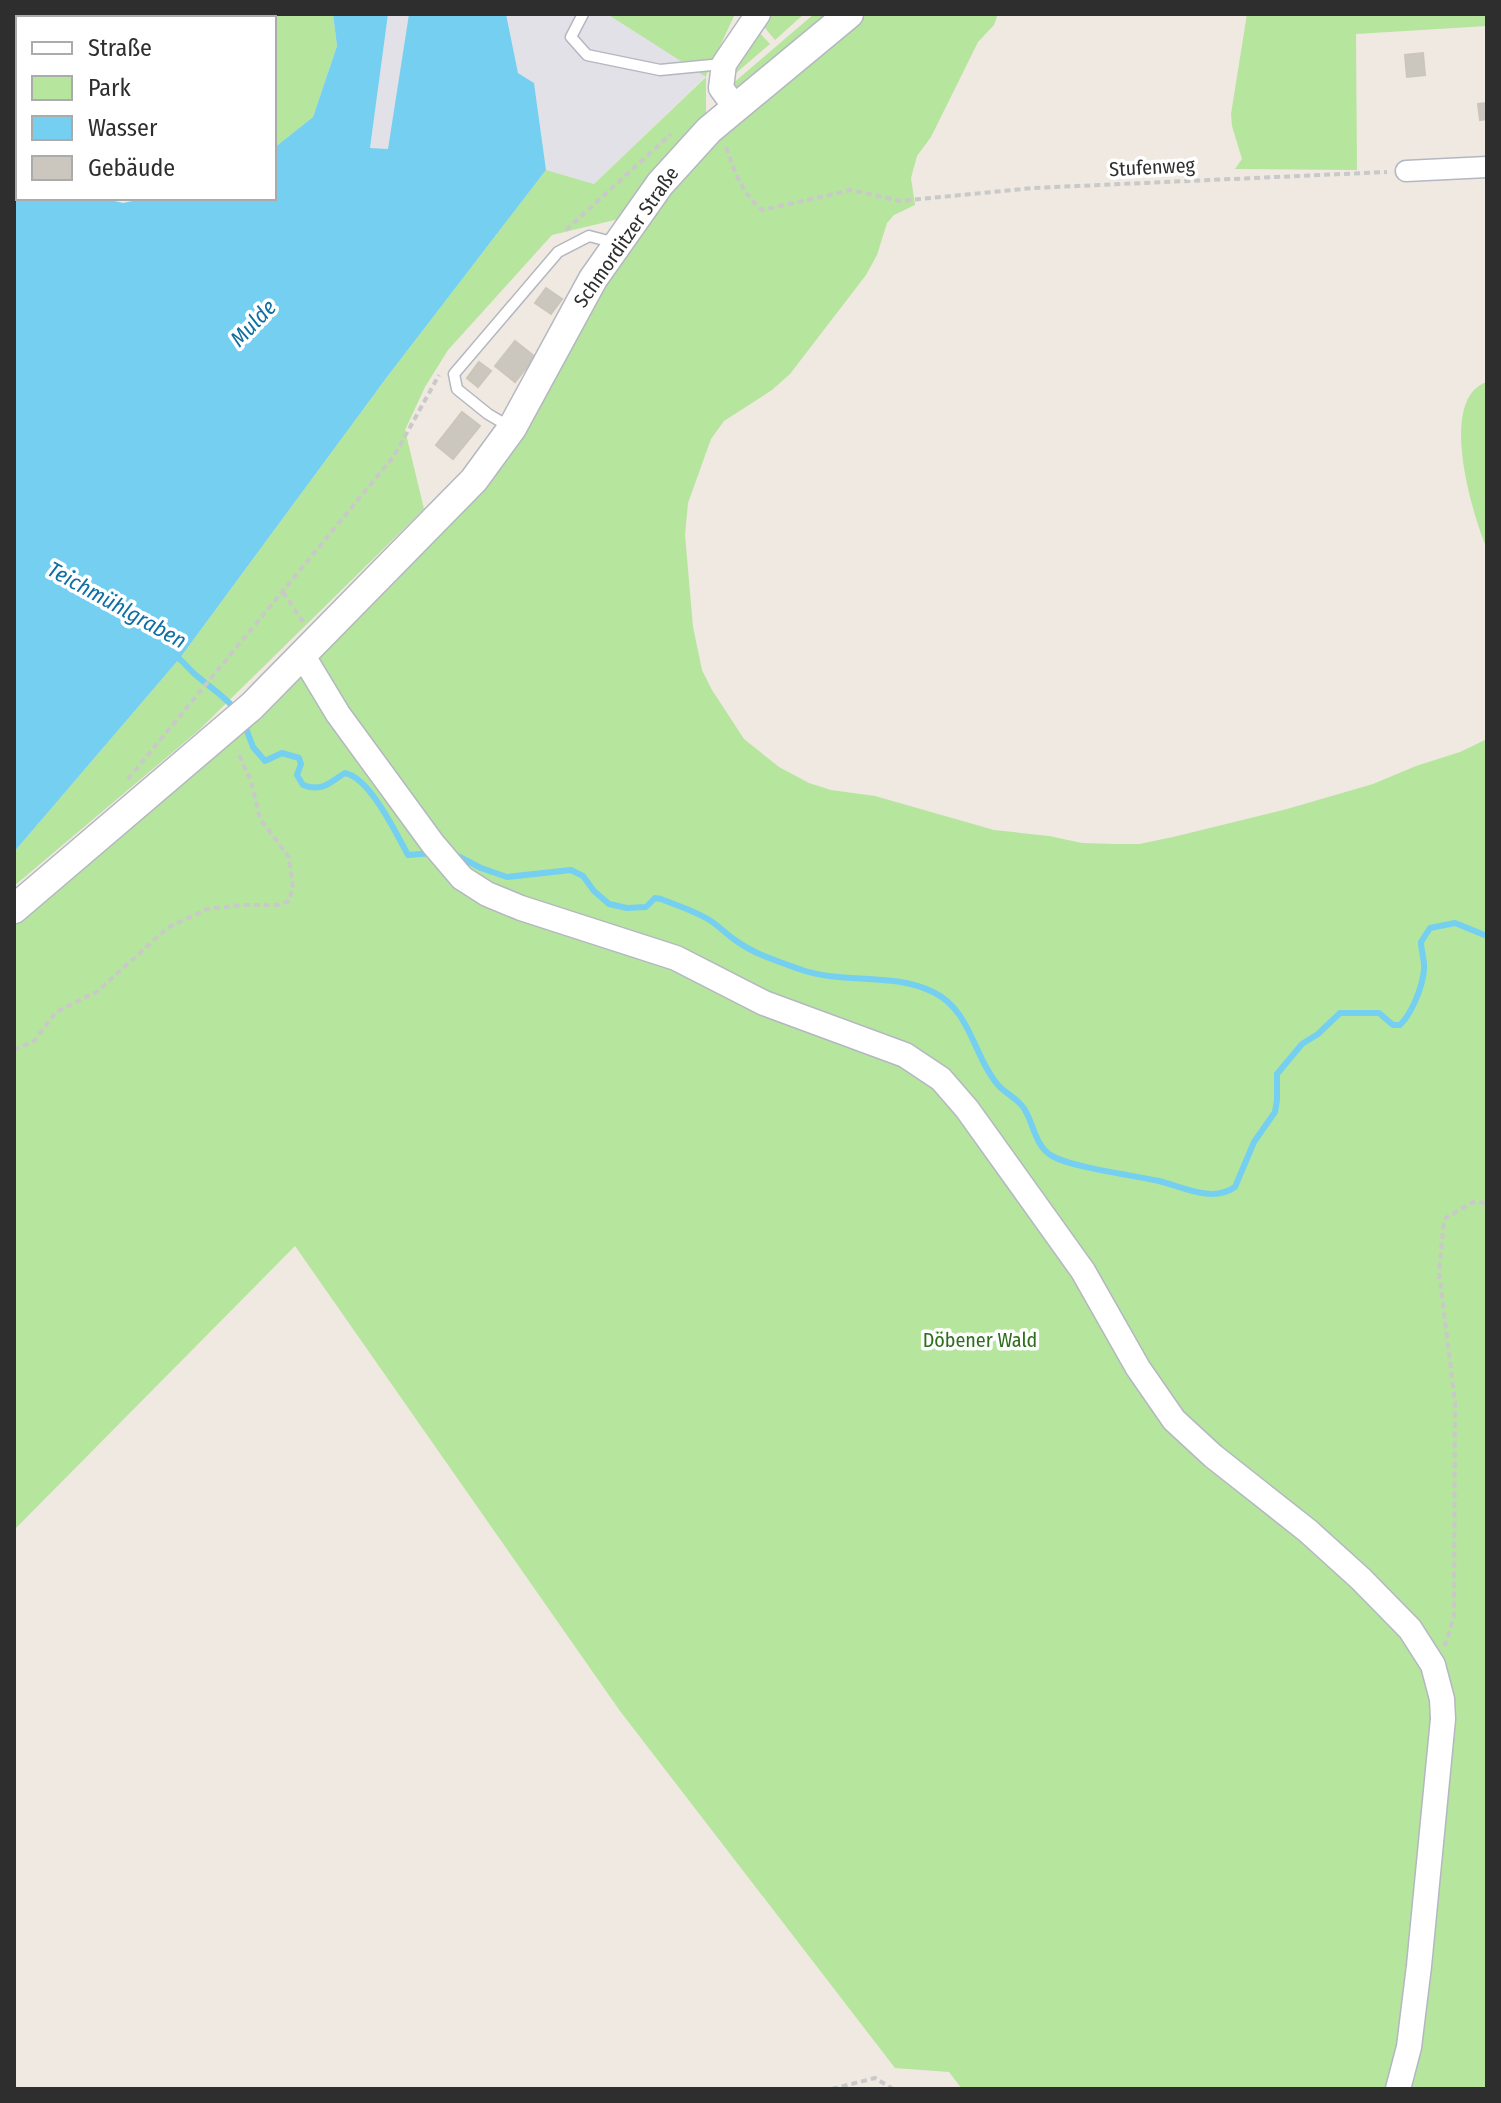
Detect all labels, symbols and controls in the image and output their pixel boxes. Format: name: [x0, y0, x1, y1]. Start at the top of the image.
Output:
legend: [16, 16, 276, 200]
text: Straße: [88, 34, 152, 62]
text: Park: [88, 74, 131, 102]
text: Wasser: [88, 114, 158, 142]
street label: Stufenweg: [1109, 153, 1196, 181]
text: Gebäude: [88, 154, 175, 182]
street label: Schmorditzer Straße: [569, 162, 683, 312]
water label: Mulde: [224, 294, 282, 352]
water label: Teichmühlgraben: [43, 556, 191, 654]
park label: Döbener Wald: [923, 1328, 1037, 1352]

